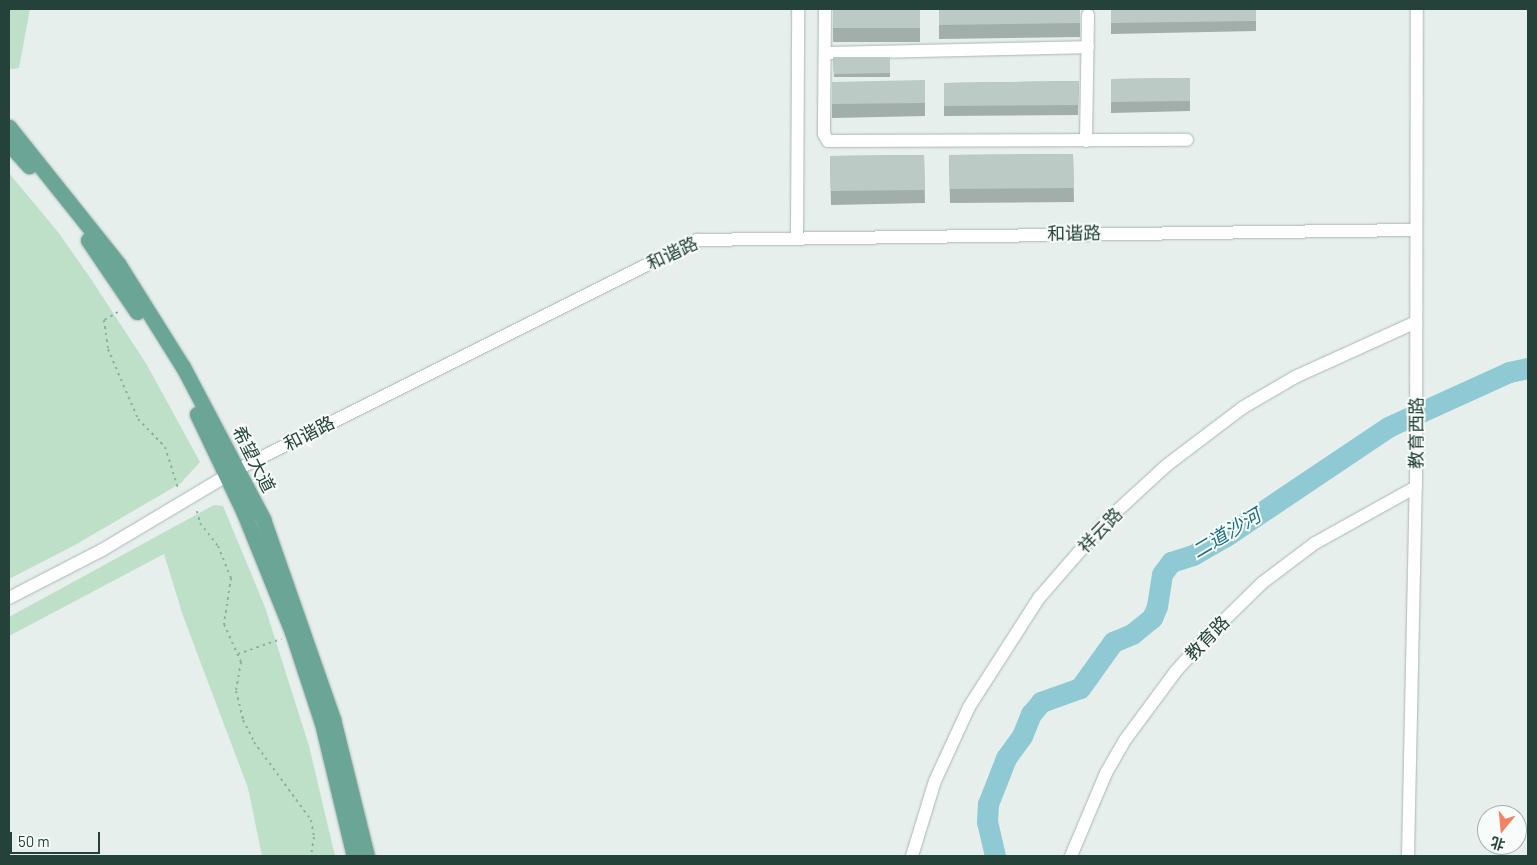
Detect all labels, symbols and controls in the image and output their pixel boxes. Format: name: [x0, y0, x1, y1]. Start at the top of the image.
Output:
street label: 和谐路: [1047, 222, 1101, 244]
street label: 和谐路: [643, 232, 701, 274]
street label: 教育西路: [1405, 397, 1427, 469]
street label: 和谐路: [280, 411, 338, 455]
street label: 希望大道: [228, 422, 280, 496]
street label: 祥云路: [1073, 503, 1127, 557]
water label: 二道沙河: [1188, 504, 1264, 562]
street label: 教育路: [1180, 611, 1234, 665]
north arrow: [1477, 805, 1527, 855]
scale bar: [12, 822, 102, 854]
text: 50 m: [18, 832, 50, 850]
text: 北: [1489, 834, 1507, 854]

